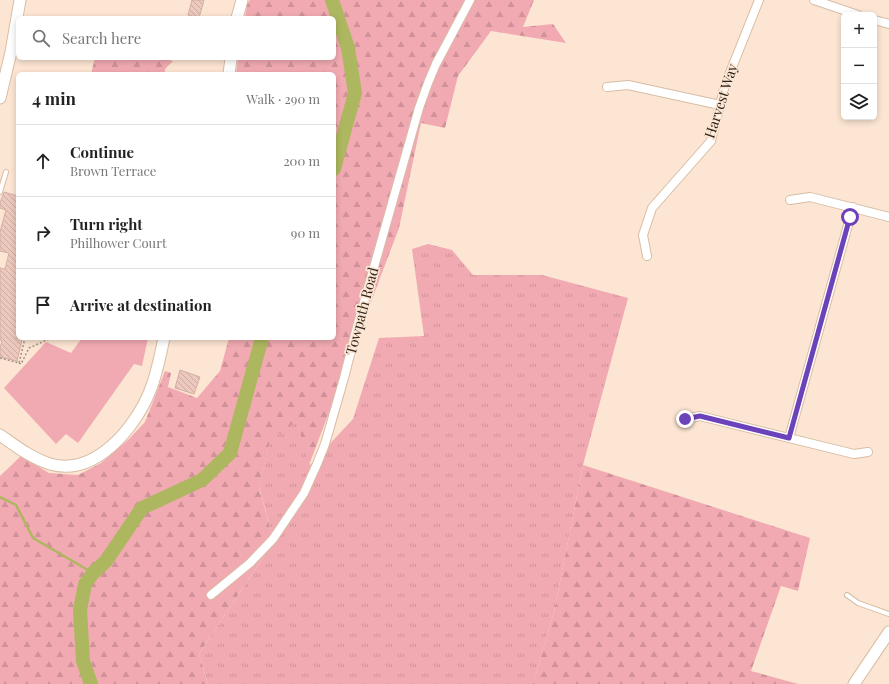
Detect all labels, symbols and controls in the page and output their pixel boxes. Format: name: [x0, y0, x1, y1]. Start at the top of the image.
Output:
map controls: [841, 12, 877, 120]
button: +: [841, 12, 877, 48]
search box: [16, 16, 336, 60]
icon: search: [30, 27, 52, 49]
text: Search here: [62, 28, 141, 48]
button: −: [841, 48, 877, 84]
street label: Harvest Way: [700, 61, 742, 141]
button: layers: [841, 84, 877, 120]
text: 4 min: [32, 87, 76, 109]
text: Walk · 290 m: [246, 90, 320, 107]
text: Continue: [70, 142, 134, 162]
icon: ahead: [32, 150, 54, 172]
text: 200 m: [283, 152, 320, 169]
text: Brown Terrace: [70, 162, 156, 179]
route start: [841, 208, 859, 226]
text: Turn right: [70, 214, 143, 234]
icon: right: [32, 222, 54, 244]
text: 90 m: [291, 224, 320, 241]
text: Philhower Court: [70, 234, 167, 251]
street label: Towpath Road: [341, 265, 382, 357]
icon: arrive: [32, 294, 54, 316]
text: Arrive at destination: [70, 295, 212, 315]
route end: [676, 410, 694, 428]

